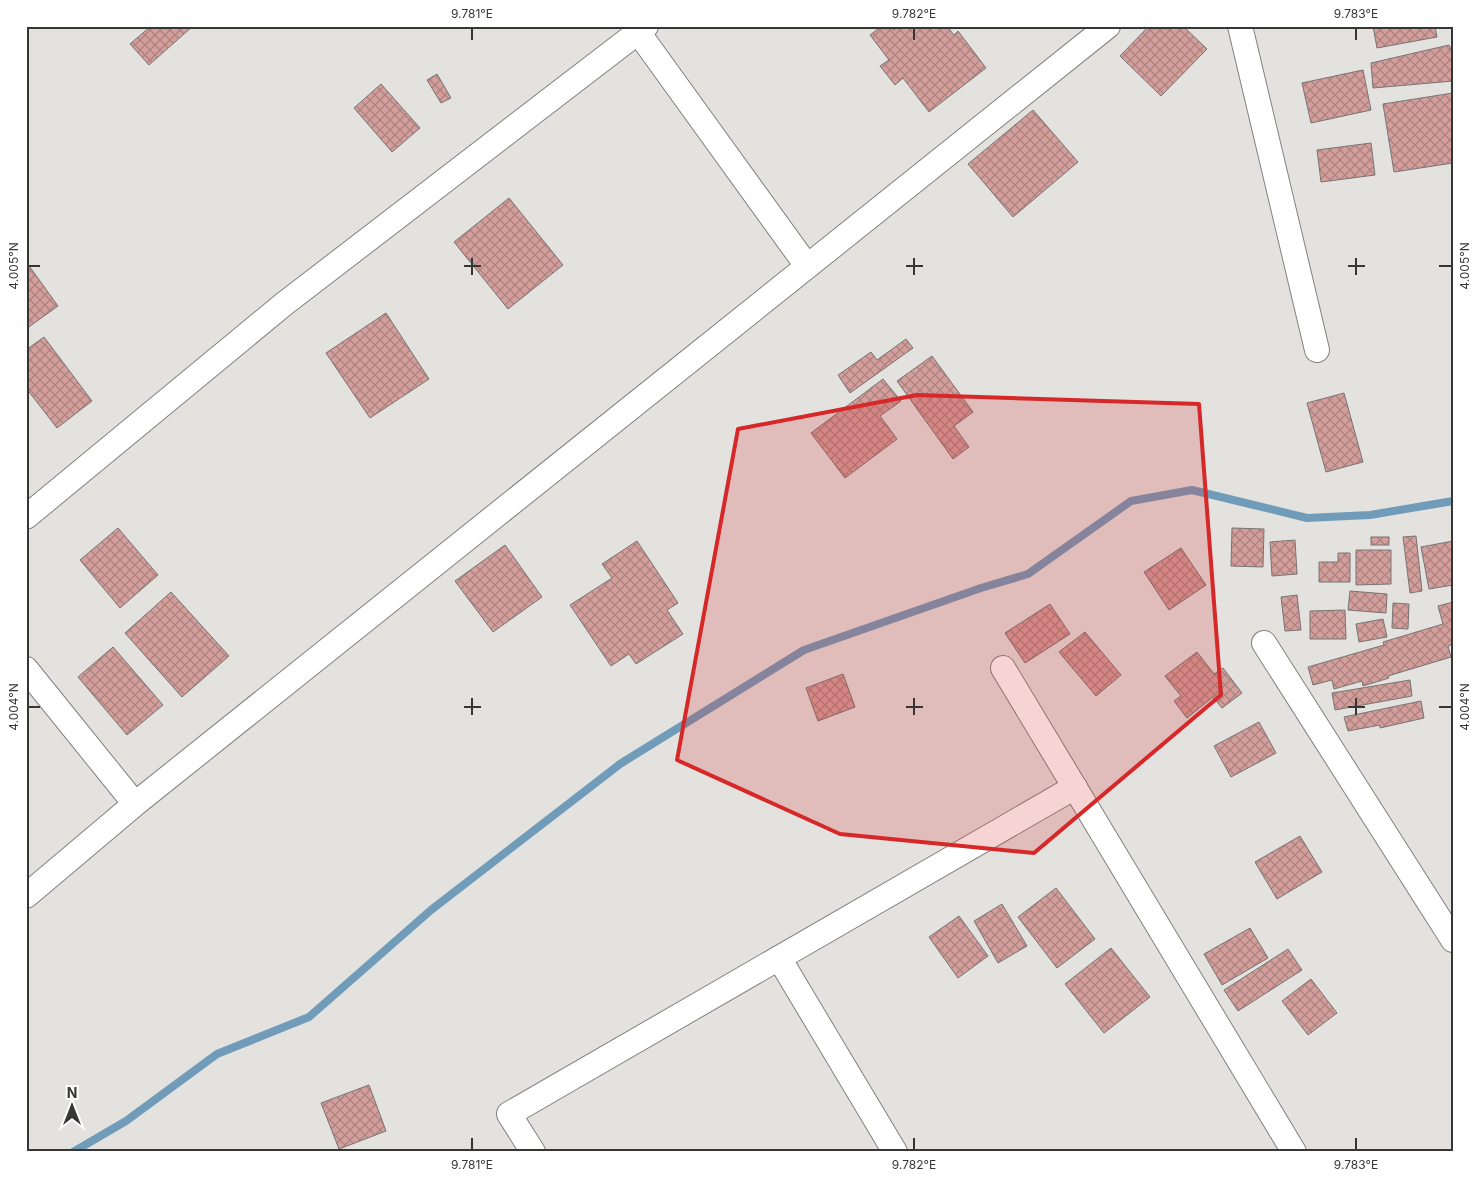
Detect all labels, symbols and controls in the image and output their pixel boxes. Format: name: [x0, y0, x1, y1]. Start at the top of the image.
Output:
text: 9.781°E: [451, 6, 493, 21]
text: 9.782°E: [892, 6, 936, 21]
text: 9.783°E: [1334, 6, 1378, 21]
text: 4.005°N: [6, 242, 21, 290]
text: 4.005°N: [1457, 242, 1472, 290]
text: 4.004°N: [6, 683, 21, 731]
text: 4.004°N: [1457, 683, 1472, 731]
north arrow: [48, 1080, 98, 1130]
text: N: [67, 1084, 77, 1101]
text: 9.781°E: [451, 1157, 493, 1172]
text: 9.782°E: [892, 1157, 936, 1172]
text: 9.783°E: [1334, 1157, 1378, 1172]

